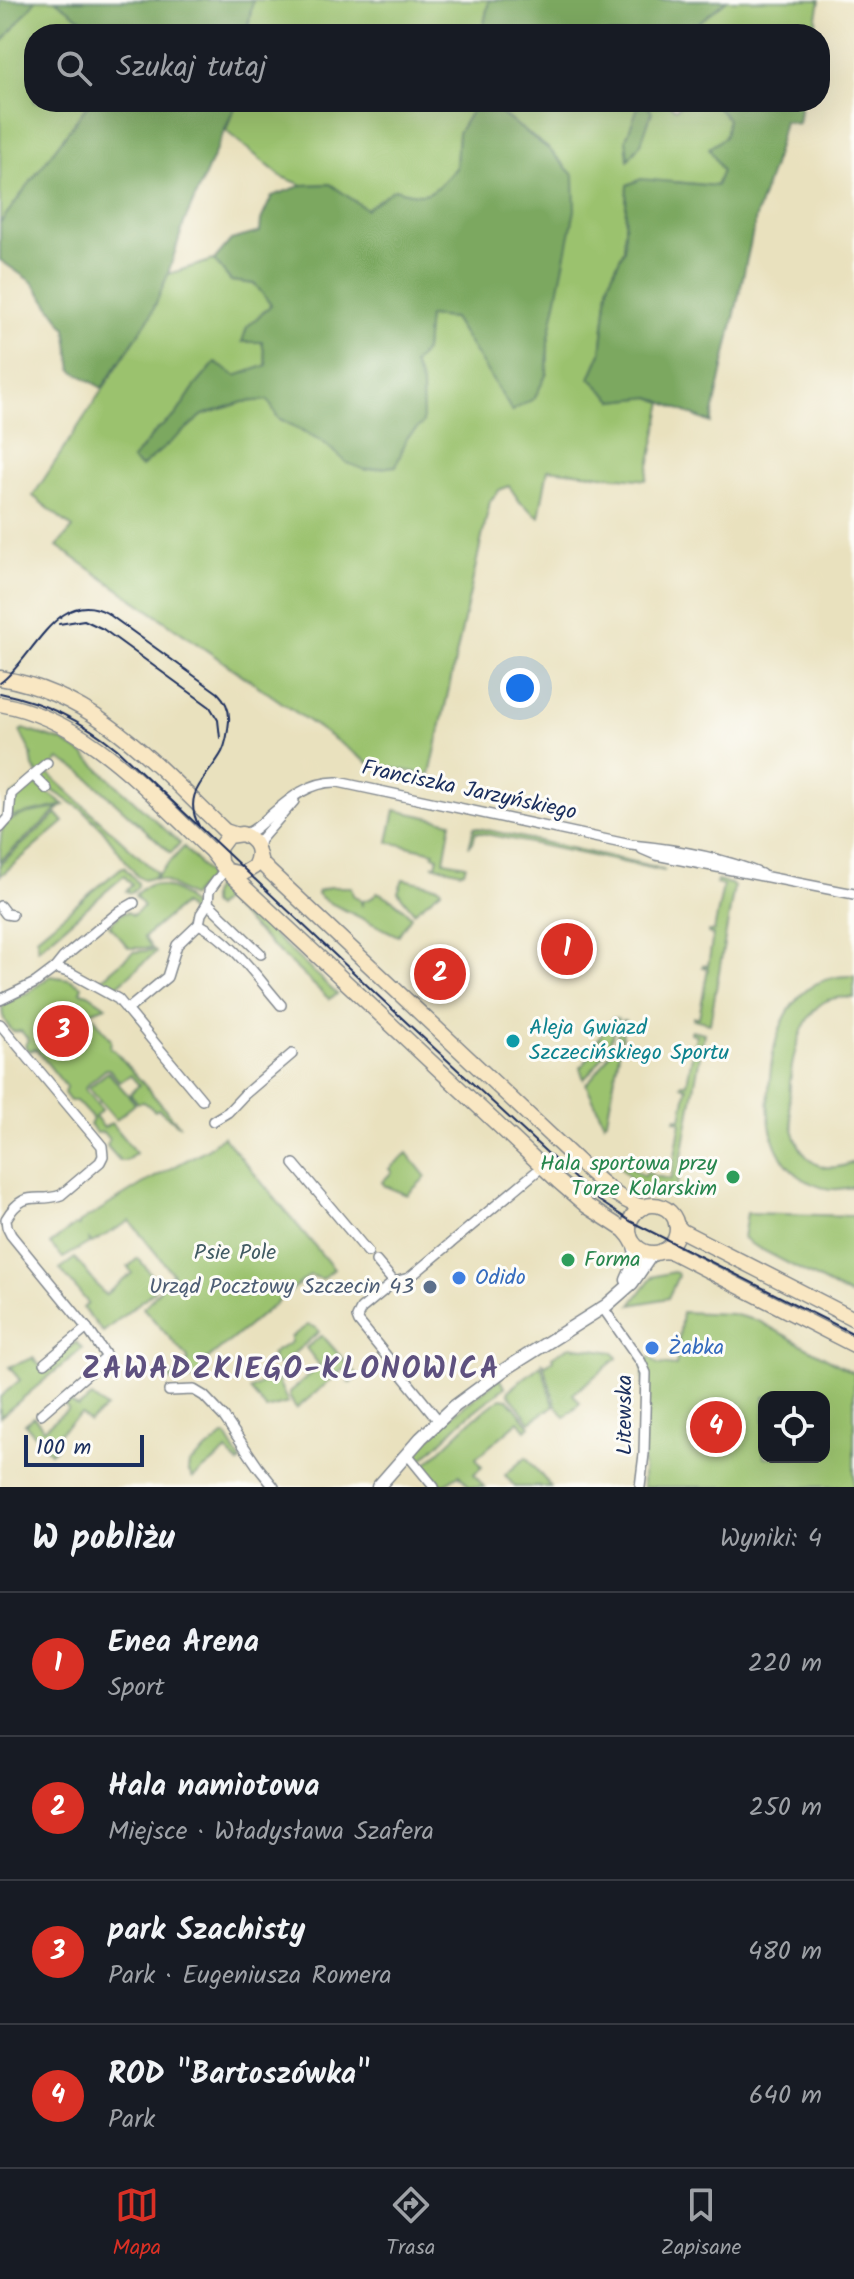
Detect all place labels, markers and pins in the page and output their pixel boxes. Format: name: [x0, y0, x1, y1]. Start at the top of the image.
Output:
pin: 1: [541, 919, 593, 979]
pin: 2: [414, 944, 466, 1004]
pin: 3: [37, 1001, 89, 1061]
place label: Aleja Gwiazd Szczecińskiego Sportu: [529, 1011, 729, 1071]
marker: Aleja Gwiazd Szczecińskiego Sportu: [504, 1032, 522, 1050]
place label: Hala sportowa przy Torze Kolarskim: [540, 1147, 718, 1207]
marker: Hala sportowa przy Torze Kolarskim: [724, 1168, 742, 1186]
place label: Forma: [584, 1243, 641, 1278]
marker: Forma: [559, 1251, 577, 1269]
place label: Odido: [475, 1261, 526, 1296]
marker: Odido: [450, 1269, 468, 1287]
place label: Urząd Pocztowy Szczecin 43: [149, 1270, 414, 1305]
marker: Urząd Pocztowy Szczecin 43: [421, 1278, 439, 1296]
place label: Żabka: [668, 1331, 724, 1366]
marker: Żabka: [643, 1339, 661, 1357]
pin: 4: [690, 1397, 742, 1457]

